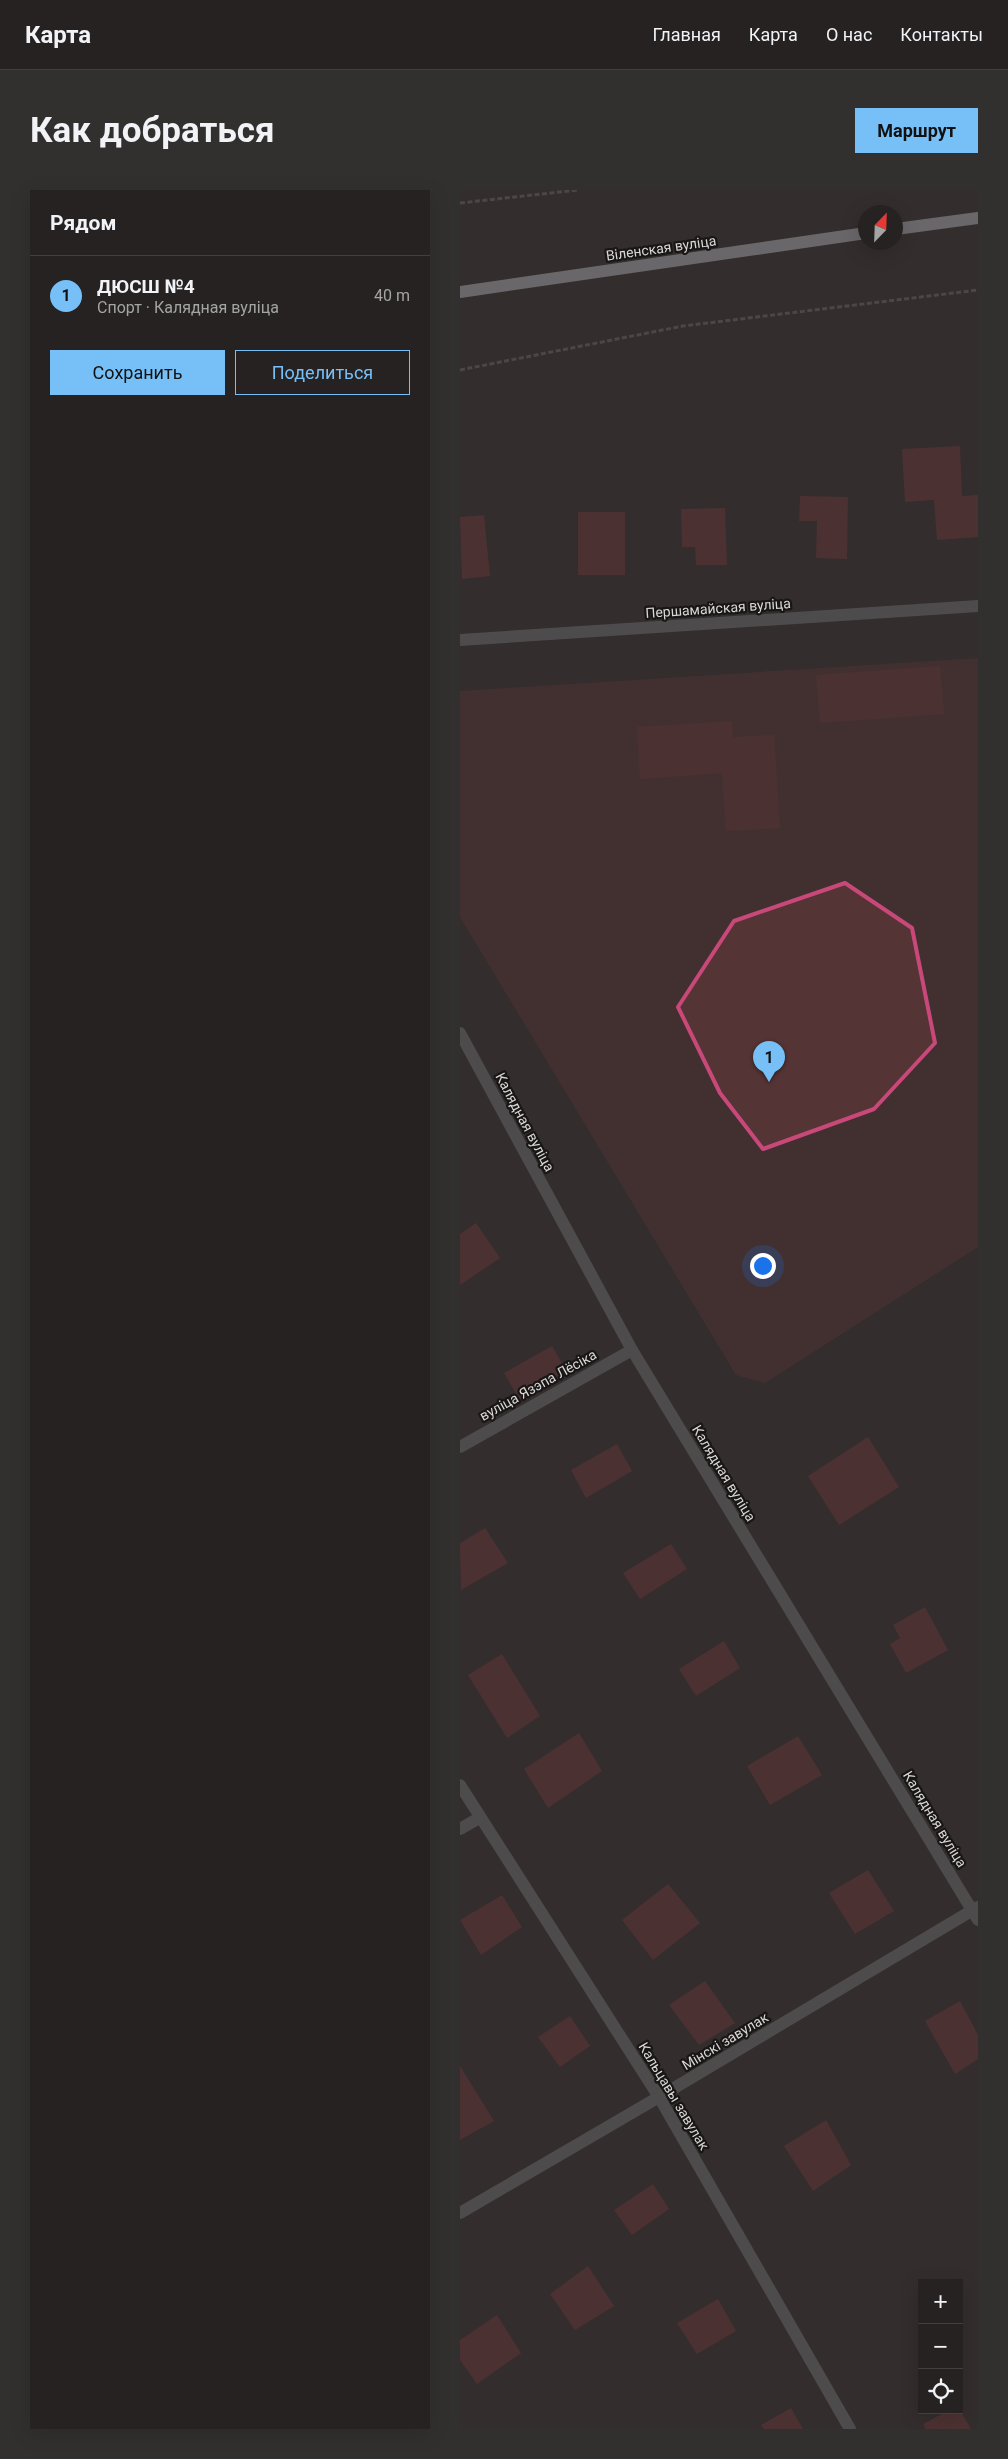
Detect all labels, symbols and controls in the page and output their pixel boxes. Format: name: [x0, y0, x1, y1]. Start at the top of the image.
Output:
text: Карта: [25, 21, 91, 49]
text: Главная: [652, 24, 721, 45]
text: Карта: [749, 24, 798, 45]
text: О нас: [826, 24, 872, 45]
text: Контакты: [900, 24, 983, 45]
button: Маршрут: [855, 108, 978, 153]
text: Как добраться: [30, 110, 275, 151]
north arrow: [858, 205, 903, 250]
text: Рядом: [50, 211, 116, 235]
street label: Віленская вуліца: [605, 232, 717, 264]
text: ДЮСШ №4: [97, 275, 195, 298]
text: 1: [61, 286, 71, 305]
text: 40 m: [374, 286, 410, 305]
text: Спорт · Калядная вуліца: [97, 298, 279, 317]
button: Сохранить: [50, 350, 225, 395]
button: Поделиться: [235, 350, 410, 395]
street label: Першамайская вуліца: [645, 595, 791, 621]
pin: 1: [753, 1041, 785, 1082]
street label: Калядная вуліца: [492, 1070, 558, 1174]
your location: [750, 1253, 776, 1279]
street label: вуліца Язэпа Лёсіка: [477, 1346, 599, 1424]
street label: Калядная вуліца: [689, 1422, 759, 1524]
street label: Калядная вуліца: [900, 1768, 970, 1870]
street label: Мінскі завулак: [679, 2009, 771, 2073]
street label: Кальцавы завулак: [636, 2039, 713, 2153]
map controls: [918, 2279, 963, 2414]
button: +: [918, 2279, 963, 2324]
button: −: [918, 2324, 963, 2369]
button: locate: [918, 2369, 963, 2414]

